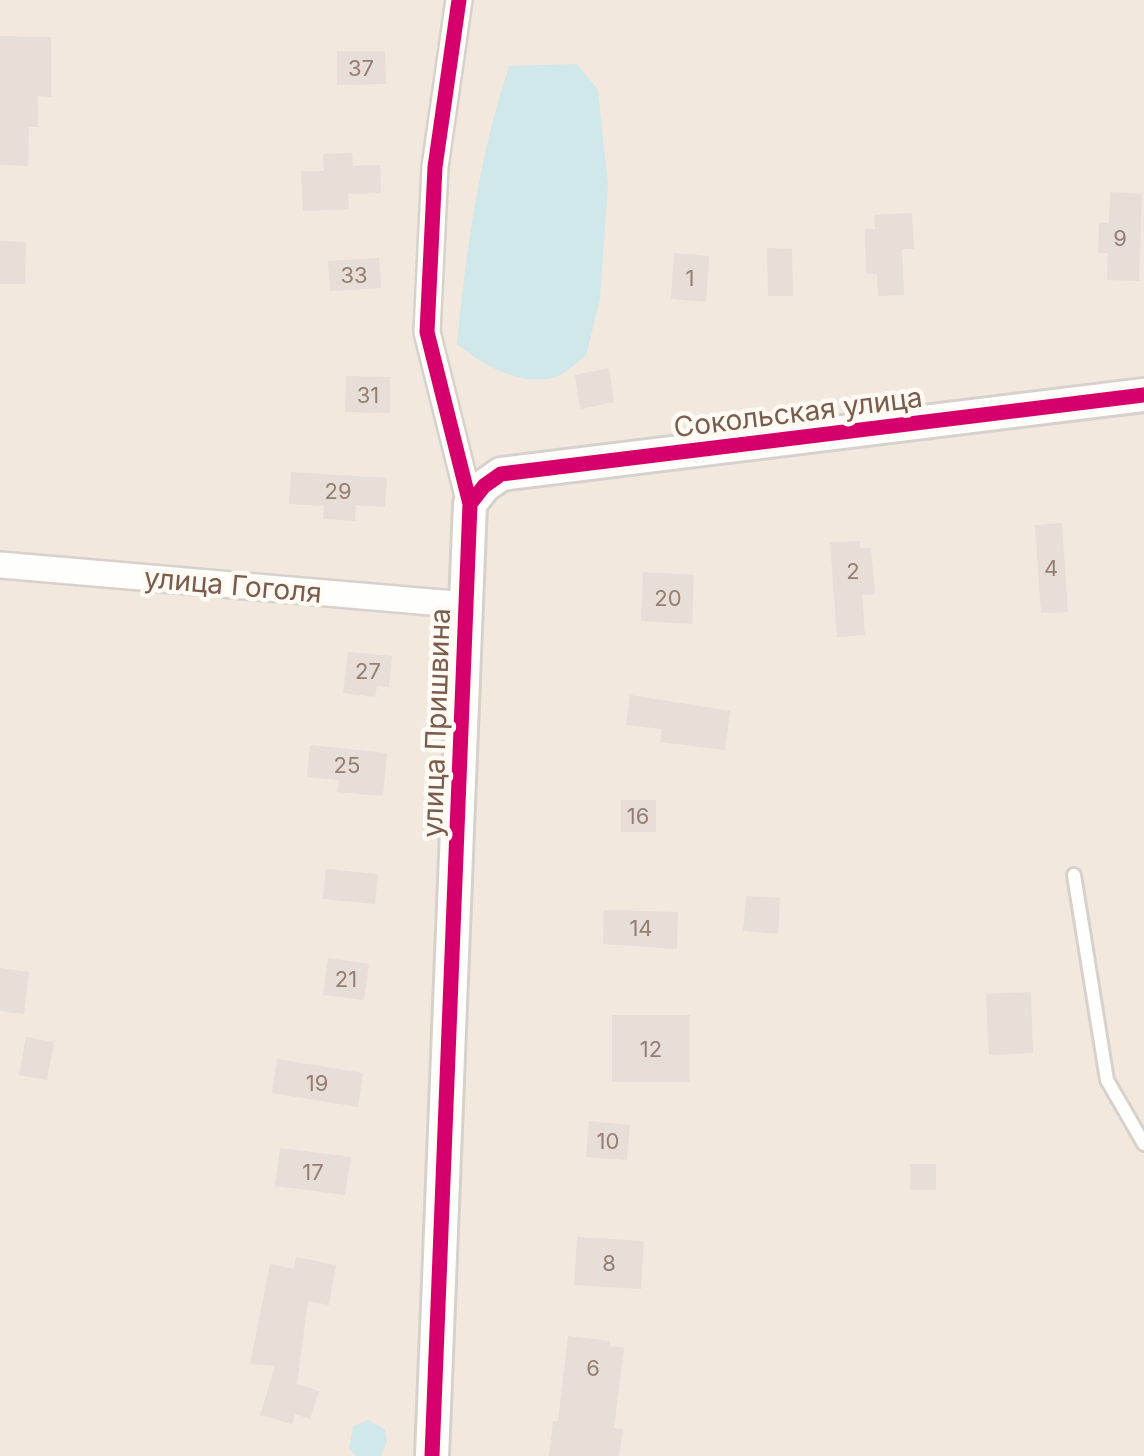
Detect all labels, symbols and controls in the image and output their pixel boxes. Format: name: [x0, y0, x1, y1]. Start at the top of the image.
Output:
house number: 37: [348, 55, 374, 81]
house number: 9: [1113, 225, 1127, 251]
house number: 33: [340, 262, 368, 288]
house number: 1: [686, 265, 694, 291]
street label: Сокольская улица: [672, 380, 924, 444]
house number: 31: [357, 382, 379, 408]
house number: 29: [324, 478, 352, 504]
house number: 4: [1044, 555, 1058, 581]
house number: 2: [846, 558, 860, 584]
street label: улица Гоголя: [143, 560, 323, 610]
house number: 20: [654, 585, 682, 611]
street label: улица Пришвина: [415, 608, 457, 838]
house number: 27: [355, 658, 381, 684]
house number: 25: [334, 752, 360, 778]
house number: 16: [627, 803, 649, 829]
house number: 14: [629, 915, 653, 941]
house number: 21: [335, 966, 357, 992]
house number: 12: [640, 1036, 662, 1062]
house number: 19: [306, 1070, 328, 1096]
house number: 10: [597, 1128, 619, 1154]
house number: 17: [302, 1159, 324, 1185]
house number: 8: [602, 1250, 616, 1276]
house number: 6: [586, 1355, 600, 1381]

